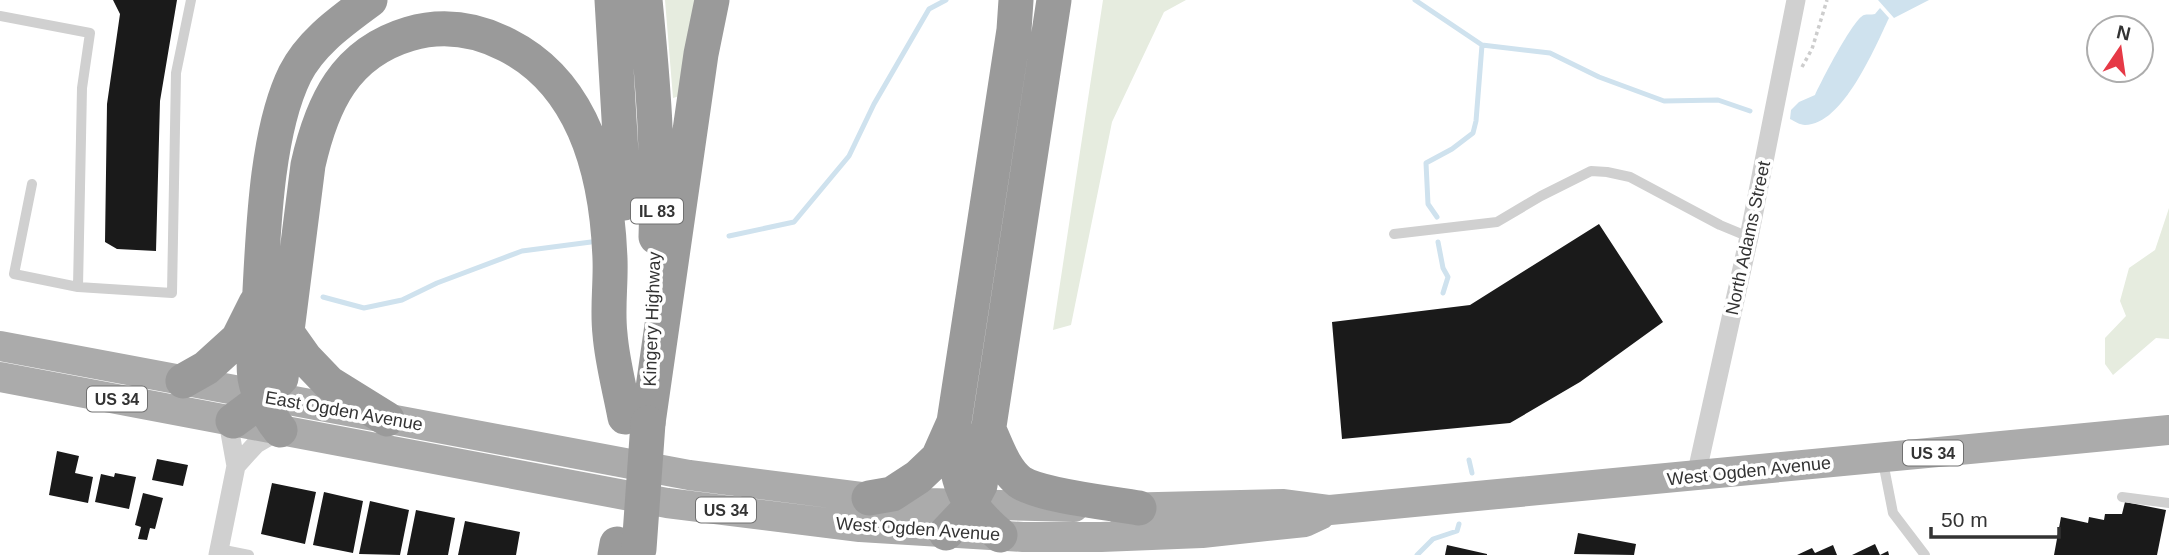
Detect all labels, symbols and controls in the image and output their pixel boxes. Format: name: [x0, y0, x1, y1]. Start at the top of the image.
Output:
north arrow: [2085, 14, 2155, 84]
text: N: [2115, 21, 2133, 45]
street label: North Adams Street: [1722, 159, 1774, 317]
road number: IL 83: [631, 198, 683, 224]
street label: Kingery Highway: [640, 251, 664, 387]
road number: US 34: [87, 386, 147, 412]
street label: East Ogden Avenue: [264, 387, 424, 435]
road number: US 34: [1903, 440, 1963, 466]
street label: West Ogden Avenue: [1666, 452, 1832, 490]
scale bar: [1931, 496, 2059, 540]
road number: US 34: [696, 498, 756, 523]
text: 50 m: [1941, 508, 1988, 531]
street label: West Ogden Avenue: [835, 513, 1001, 545]

